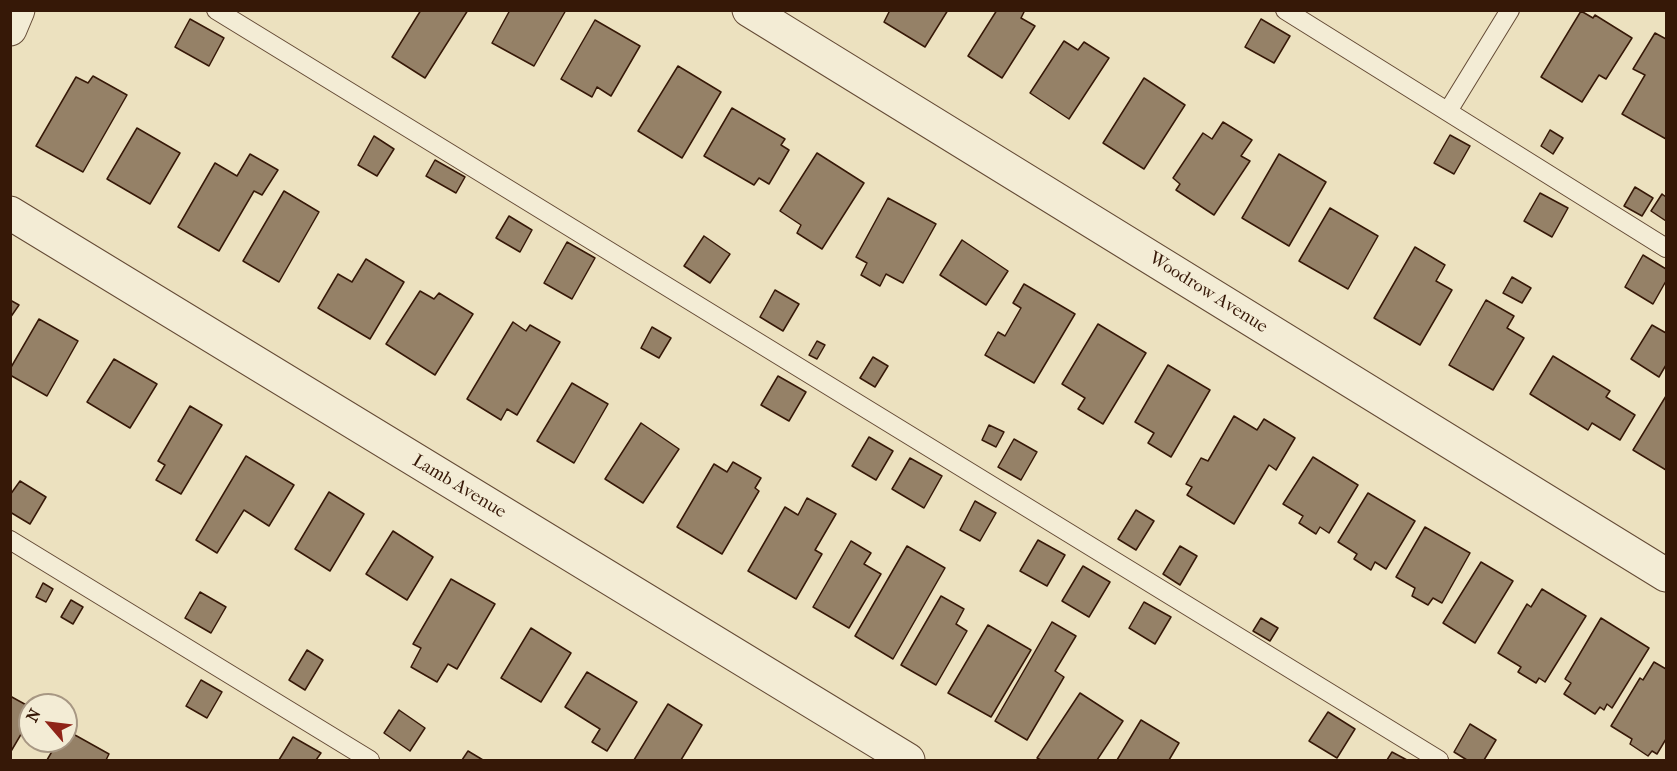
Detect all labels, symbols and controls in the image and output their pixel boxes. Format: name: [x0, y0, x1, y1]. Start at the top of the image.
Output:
street label: Woodrow Avenue: [1145, 248, 1271, 338]
street label: Lamb Avenue: [408, 451, 510, 523]
north arrow: [18, 693, 78, 753]
text: N: [22, 705, 45, 725]

